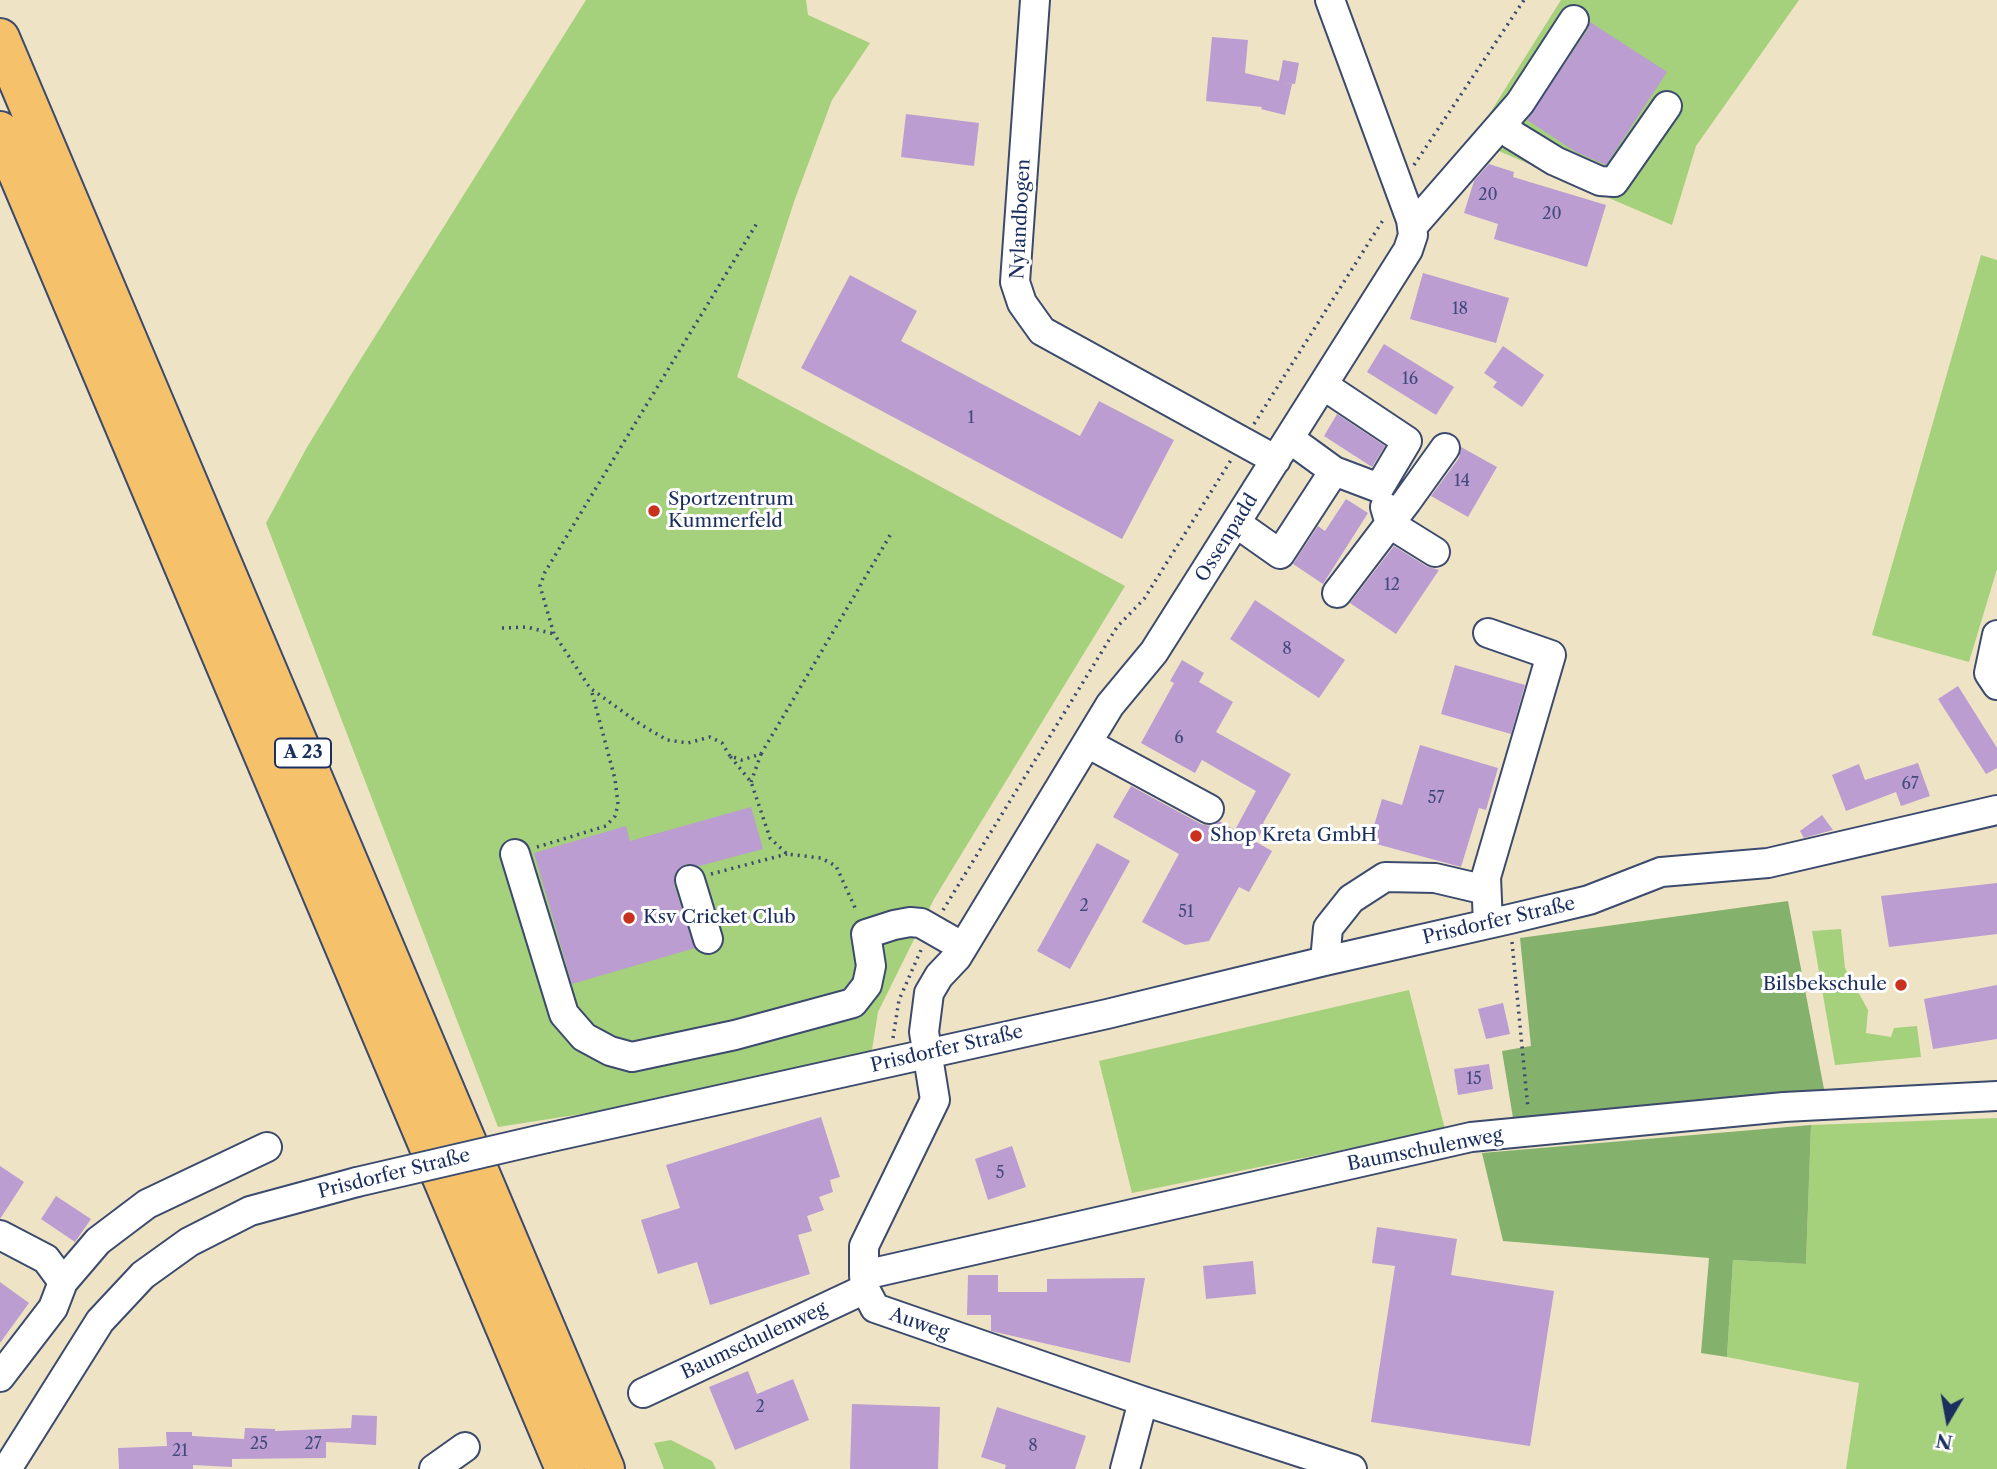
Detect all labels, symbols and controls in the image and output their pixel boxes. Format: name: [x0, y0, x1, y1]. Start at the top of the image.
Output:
street label: Nylandbogen: [1006, 158, 1036, 280]
house number: 20: [1478, 185, 1498, 205]
house number: 20: [1542, 204, 1562, 224]
house number: 18: [1452, 299, 1468, 319]
house number: 16: [1402, 369, 1418, 389]
house number: 1: [968, 408, 974, 428]
house number: 14: [1454, 471, 1470, 491]
place label: Sportzentrum Kummerfeld: [668, 489, 794, 533]
street label: Ossenpadd: [1191, 490, 1263, 586]
marker: Sportzentrum Kummerfeld: [646, 503, 662, 519]
house number: 12: [1384, 575, 1400, 595]
house number: 8: [1282, 639, 1292, 659]
house number: 6: [1174, 728, 1184, 748]
road number: A 23: [275, 738, 331, 768]
house number: 67: [1901, 774, 1919, 794]
house number: 57: [1428, 788, 1444, 808]
place label: Shop Kreta GmbH: [1210, 825, 1377, 847]
marker: Shop Kreta GmbH: [1188, 828, 1204, 844]
street label: Prisdorfer Straße: [1420, 892, 1578, 950]
house number: 2: [1079, 896, 1089, 916]
house number: 51: [1178, 902, 1194, 922]
place label: Ksv Cricket Club: [643, 907, 796, 929]
marker: Ksv Cricket Club: [621, 910, 637, 926]
place label: Bilsbekschule: [1763, 974, 1887, 996]
marker: Bilsbekschule: [1893, 977, 1909, 993]
street label: Prisdorfer Straße: [868, 1020, 1026, 1078]
house number: 15: [1466, 1069, 1482, 1089]
street label: Baumschulenweg: [1345, 1124, 1505, 1176]
street label: Prisdorfer Straße: [316, 1144, 472, 1204]
house number: 5: [996, 1163, 1004, 1183]
street label: Baumschulenweg: [678, 1297, 830, 1385]
street label: Auweg: [886, 1303, 952, 1345]
north arrow: [1913, 1385, 1983, 1455]
house number: 2: [755, 1397, 765, 1417]
text: N: [1934, 1428, 1954, 1454]
house number: 25: [250, 1434, 268, 1454]
house number: 27: [304, 1434, 322, 1454]
house number: 8: [1028, 1436, 1038, 1456]
house number: 21: [172, 1441, 188, 1461]

